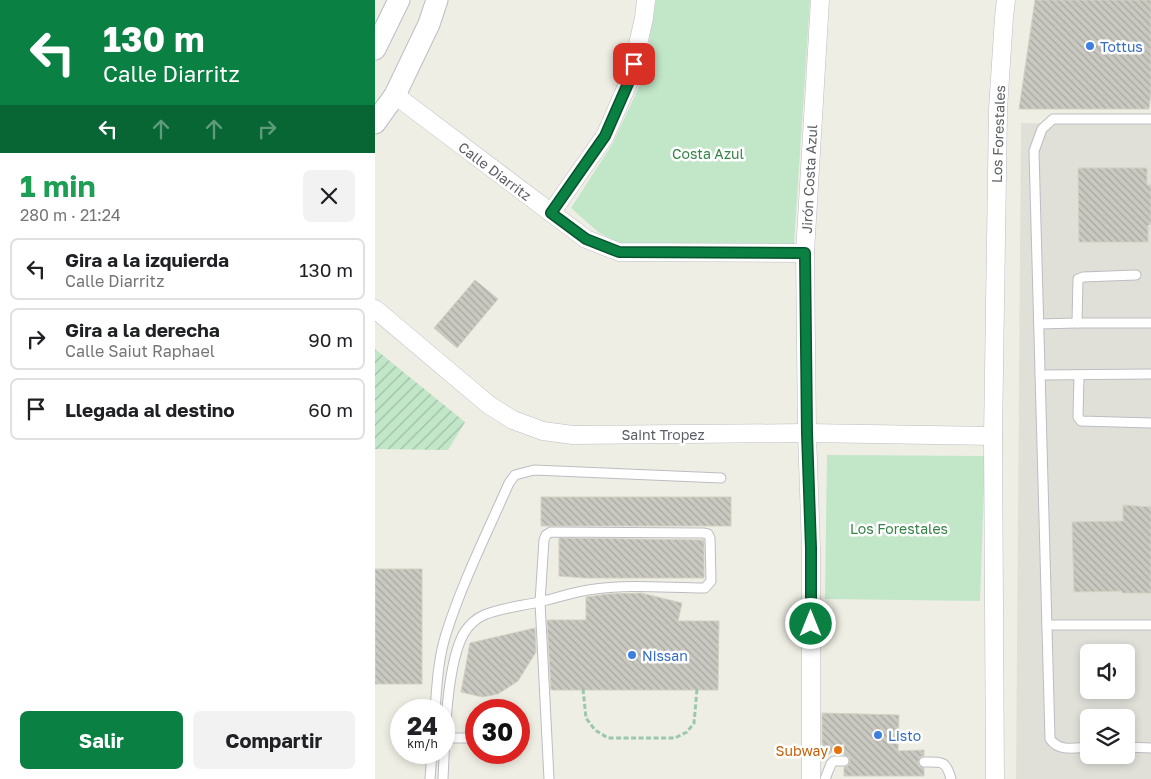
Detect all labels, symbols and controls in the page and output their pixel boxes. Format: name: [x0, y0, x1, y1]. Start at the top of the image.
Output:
text: 130 m: [103, 18, 205, 60]
icon: left: [20, 20, 85, 85]
place label: Tottus: [1100, 38, 1143, 55]
marker: Tottus: [1084, 40, 1096, 52]
pin: [613, 43, 655, 85]
icon: arrive: [620, 50, 648, 78]
text: Calle Diarritz: [103, 60, 240, 87]
street label: Los Forestales: [988, 85, 1008, 183]
icon: left: [94, 115, 122, 143]
icon: ahead: [147, 115, 175, 143]
icon: ahead: [200, 115, 228, 143]
icon: right: [253, 115, 281, 143]
street label: Jirón Costa Azul: [798, 124, 820, 234]
street label: Calle Diarritz: [455, 138, 535, 204]
park label: Costa Azul: [672, 145, 744, 162]
text: 1 min: [20, 168, 96, 204]
button: close: [303, 170, 355, 222]
text: 280 m · 21:24: [20, 205, 121, 225]
text: Gira a la izquierda: [65, 248, 229, 271]
icon: left: [22, 255, 50, 283]
text: 130 m: [299, 258, 353, 281]
text: Calle Diarritz: [65, 271, 164, 291]
text: Gira a la derecha: [65, 318, 220, 341]
icon: right: [22, 325, 50, 353]
text: 90 m: [308, 328, 353, 351]
text: Calle Saiut Raphael: [65, 341, 215, 361]
icon: arrive: [22, 395, 50, 423]
text: Llegada al destino: [65, 398, 235, 421]
text: 60 m: [308, 398, 353, 421]
street label: Saint Tropez: [621, 426, 705, 443]
park label: Los Forestales: [850, 520, 948, 537]
position arrow: [784, 597, 836, 649]
map controls: [1080, 644, 1135, 764]
button: sound: [1080, 644, 1135, 699]
place label: Nissan: [642, 647, 688, 664]
marker: Nissan: [626, 649, 638, 661]
speed limit sign: 30: [465, 699, 530, 764]
button: layers: [1080, 709, 1135, 764]
text: 24: [407, 710, 438, 741]
button: Salir: [20, 711, 183, 769]
button: Compartir: [193, 711, 355, 769]
place label: Listo: [888, 727, 921, 744]
marker: Listo: [872, 729, 884, 741]
text: km/h: [407, 736, 438, 751]
place label: Subway: [776, 742, 828, 759]
marker: Subway: [832, 744, 844, 756]

